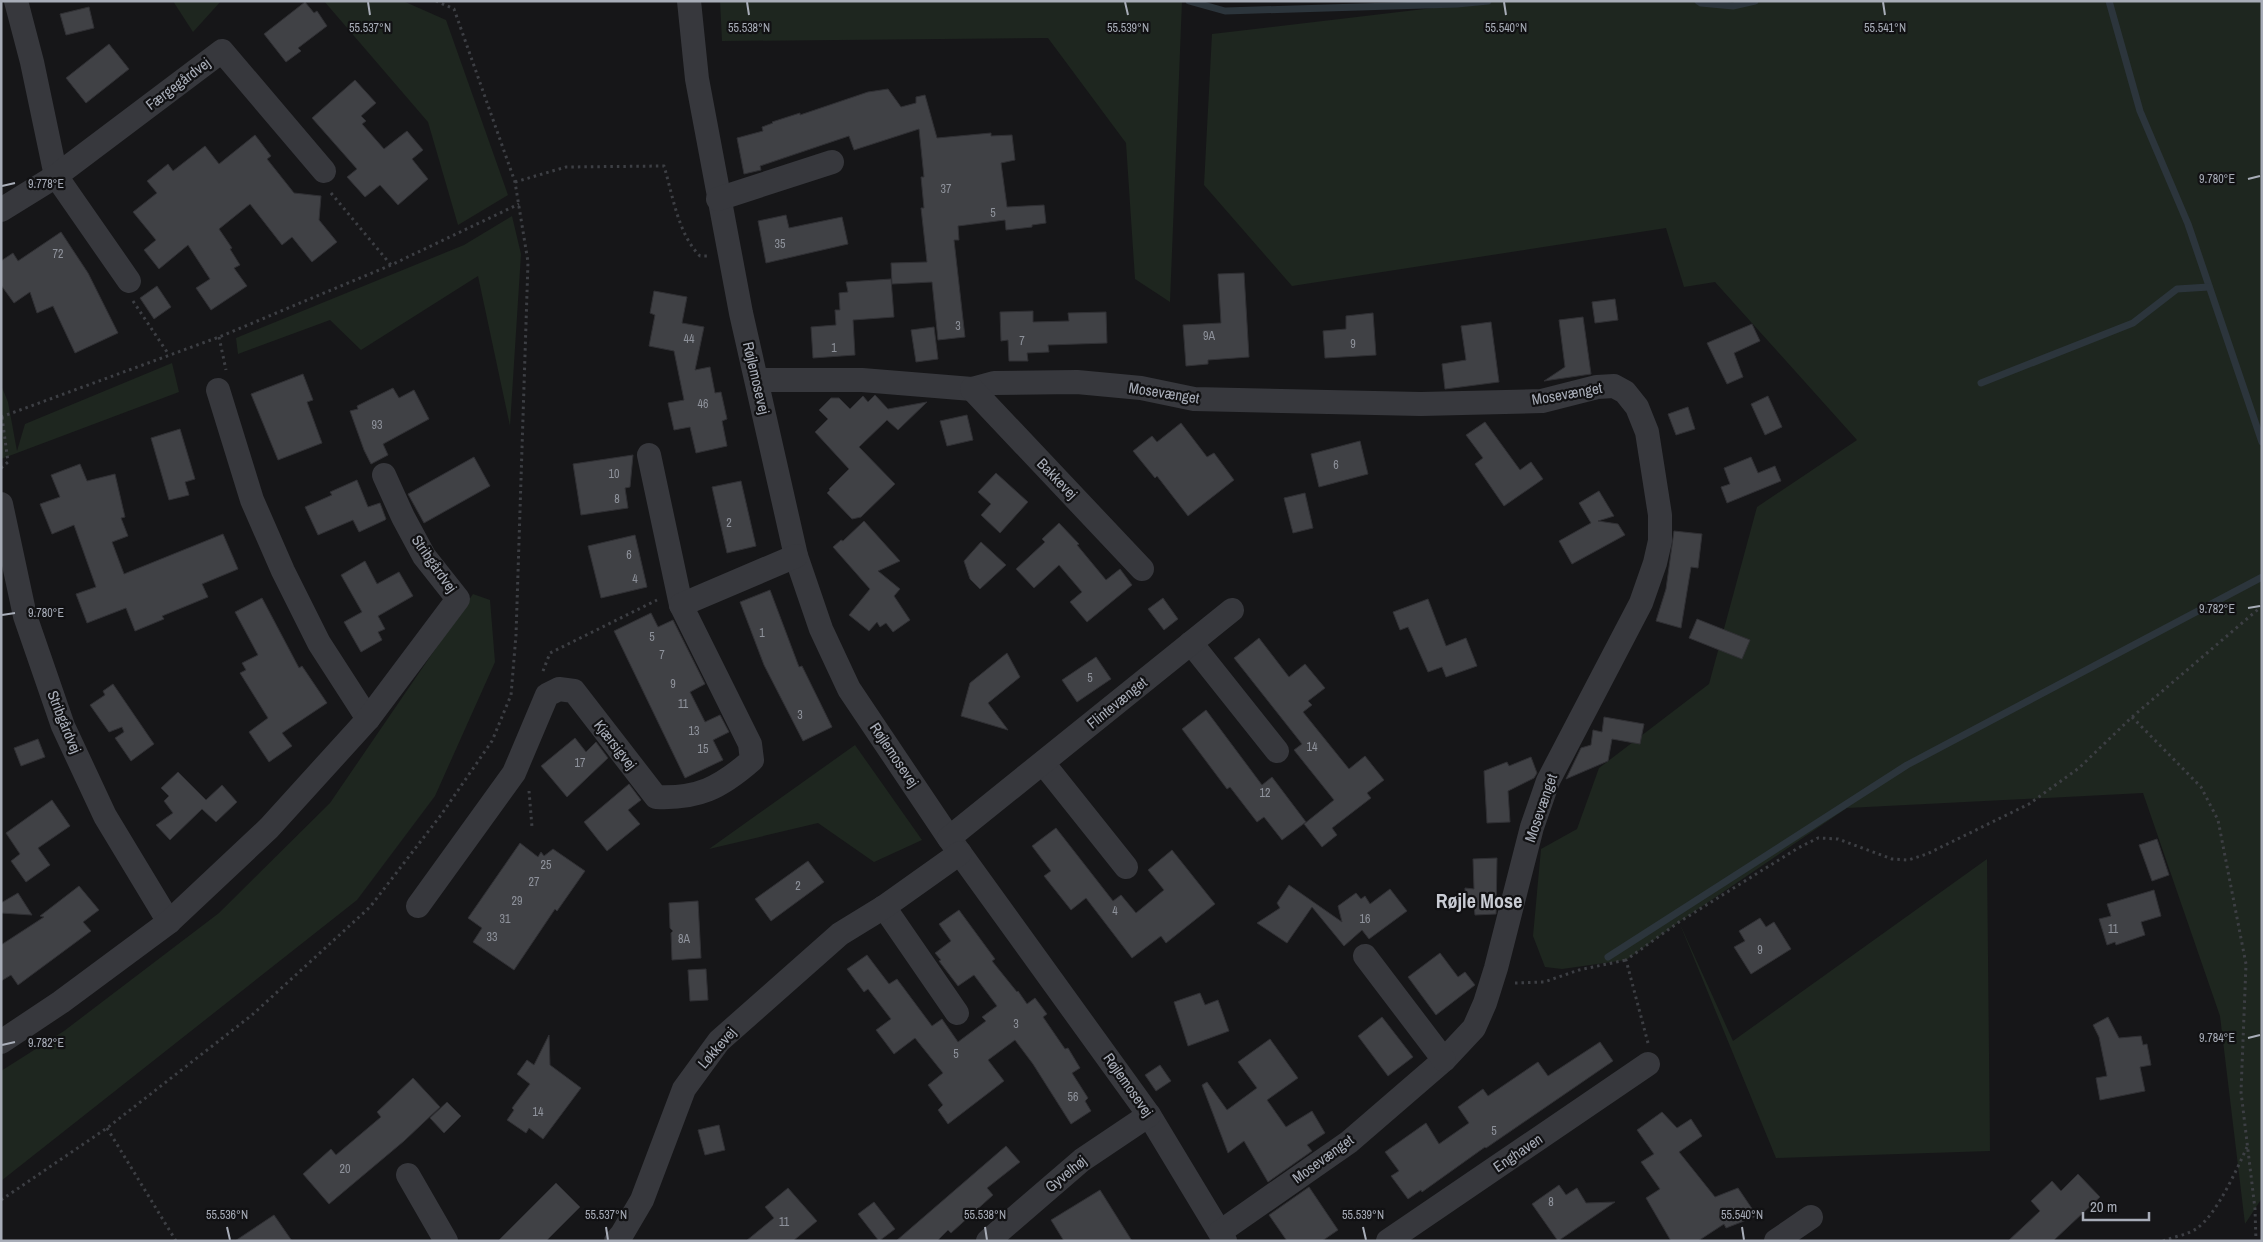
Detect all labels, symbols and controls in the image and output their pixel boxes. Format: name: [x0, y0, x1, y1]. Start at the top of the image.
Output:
text: 55.537°N: [349, 20, 391, 36]
text: 55.538°N: [728, 20, 770, 36]
text: 55.539°N: [1107, 20, 1149, 36]
text: 55.540°N: [1485, 20, 1527, 36]
text: 55.541°N: [1864, 20, 1906, 36]
street label: Færgegårdvej: [141, 52, 214, 115]
text: 9.780°E: [2199, 171, 2235, 187]
text: 9.778°E: [28, 176, 64, 192]
house number: 37: [941, 181, 952, 197]
house number: 5: [990, 205, 996, 221]
house number: 35: [775, 236, 786, 252]
house number: 72: [53, 246, 63, 262]
house number: 3: [955, 318, 961, 334]
house number: 9A: [1203, 328, 1215, 344]
house number: 44: [684, 331, 695, 347]
house number: 7: [1019, 333, 1025, 349]
house number: 9: [1350, 336, 1356, 352]
street label: Røjlemosevej: [738, 340, 775, 416]
house number: 1: [831, 340, 837, 356]
street label: Mosevænget: [1127, 377, 1201, 409]
street label: Mosevænget: [1530, 377, 1604, 410]
house number: 46: [698, 396, 708, 412]
house number: 93: [372, 417, 382, 433]
street label: Bakkevej: [1032, 453, 1082, 504]
house number: 6: [1333, 457, 1339, 473]
house number: 10: [609, 466, 619, 482]
house number: 8: [614, 491, 620, 507]
house number: 2: [726, 515, 732, 531]
street label: Stribgårdvej: [407, 531, 462, 597]
house number: 6: [626, 547, 632, 563]
house number: 4: [632, 571, 638, 587]
text: 9.782°E: [2199, 601, 2235, 617]
text: 9.780°E: [28, 605, 64, 621]
house number: 1: [759, 625, 765, 641]
house number: 5: [649, 629, 655, 645]
house number: 7: [659, 647, 665, 663]
house number: 5: [1087, 670, 1093, 686]
street label: Flintevænget: [1082, 671, 1152, 733]
house number: 9: [670, 676, 676, 692]
street label: Stribgårdvej: [42, 687, 87, 756]
house number: 11: [678, 696, 689, 712]
house number: 3: [797, 707, 803, 723]
street label: Kjærsigvej: [589, 715, 642, 774]
street label: Røjlemosevej: [865, 718, 924, 791]
house number: 13: [689, 723, 699, 739]
house number: 14: [1307, 739, 1318, 755]
house number: 15: [698, 741, 709, 757]
house number: 17: [575, 755, 586, 771]
street label: Mosevænget: [1519, 770, 1562, 845]
house number: 12: [1260, 785, 1270, 801]
house number: 25: [541, 857, 552, 873]
house number: 27: [529, 874, 540, 890]
house number: 2: [795, 878, 801, 894]
district label: Røjle Mose: [1436, 887, 1522, 914]
house number: 29: [512, 893, 522, 909]
house number: 4: [1112, 903, 1118, 919]
house number: 31: [500, 911, 511, 927]
house number: 16: [1360, 911, 1370, 927]
house number: 11: [2108, 921, 2119, 937]
house number: 33: [487, 929, 497, 945]
house number: 8A: [678, 931, 690, 947]
house number: 9: [1757, 942, 1763, 958]
house number: 3: [1013, 1016, 1019, 1032]
street label: Løkkevej: [693, 1022, 740, 1073]
text: 9.784°E: [2199, 1030, 2235, 1046]
text: 9.782°E: [28, 1035, 64, 1051]
house number: 5: [953, 1046, 959, 1062]
street label: Røjlemosevej: [1099, 1048, 1158, 1121]
house number: 56: [1068, 1089, 1078, 1105]
house number: 14: [533, 1104, 544, 1120]
house number: 5: [1491, 1123, 1497, 1139]
street label: Enghaven: [1489, 1128, 1547, 1177]
street label: Mosevænget: [1288, 1129, 1358, 1188]
street label: Gyvelhøj: [1040, 1150, 1091, 1197]
house number: 20: [340, 1161, 350, 1177]
scale bar: [2083, 1190, 2149, 1222]
house number: 8: [1548, 1194, 1554, 1210]
text: 20 m: [2090, 1196, 2117, 1217]
text: 55.536°N: [206, 1207, 248, 1223]
text: 55.537°N: [585, 1207, 627, 1223]
text: 55.538°N: [964, 1207, 1006, 1223]
text: 55.539°N: [1342, 1207, 1384, 1223]
text: 55.540°N: [1721, 1207, 1763, 1223]
house number: 11: [779, 1214, 790, 1230]

